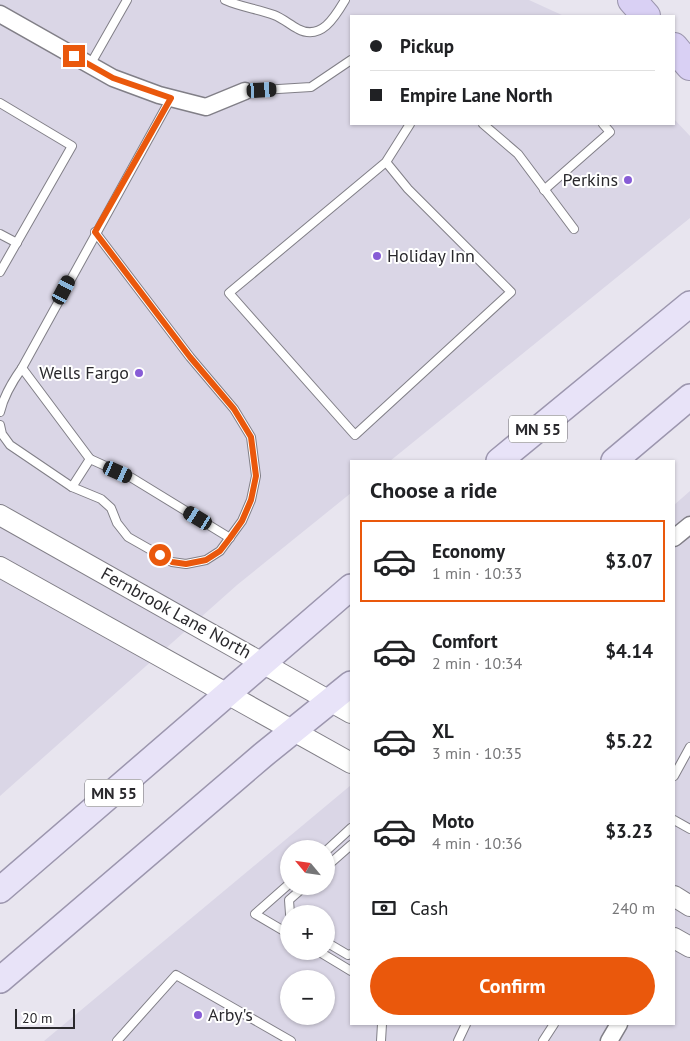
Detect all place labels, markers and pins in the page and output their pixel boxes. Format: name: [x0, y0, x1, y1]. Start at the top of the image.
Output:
place label: Perkins: [562, 168, 618, 191]
marker: Perkins: [622, 174, 634, 186]
place label: Holiday Inn: [387, 244, 475, 267]
marker: Holiday Inn: [371, 250, 383, 262]
place label: Wells Fargo: [39, 361, 129, 384]
marker: Wells Fargo: [133, 367, 145, 379]
place label: Arby's: [208, 1003, 253, 1026]
marker: Arby's: [192, 1009, 204, 1021]

